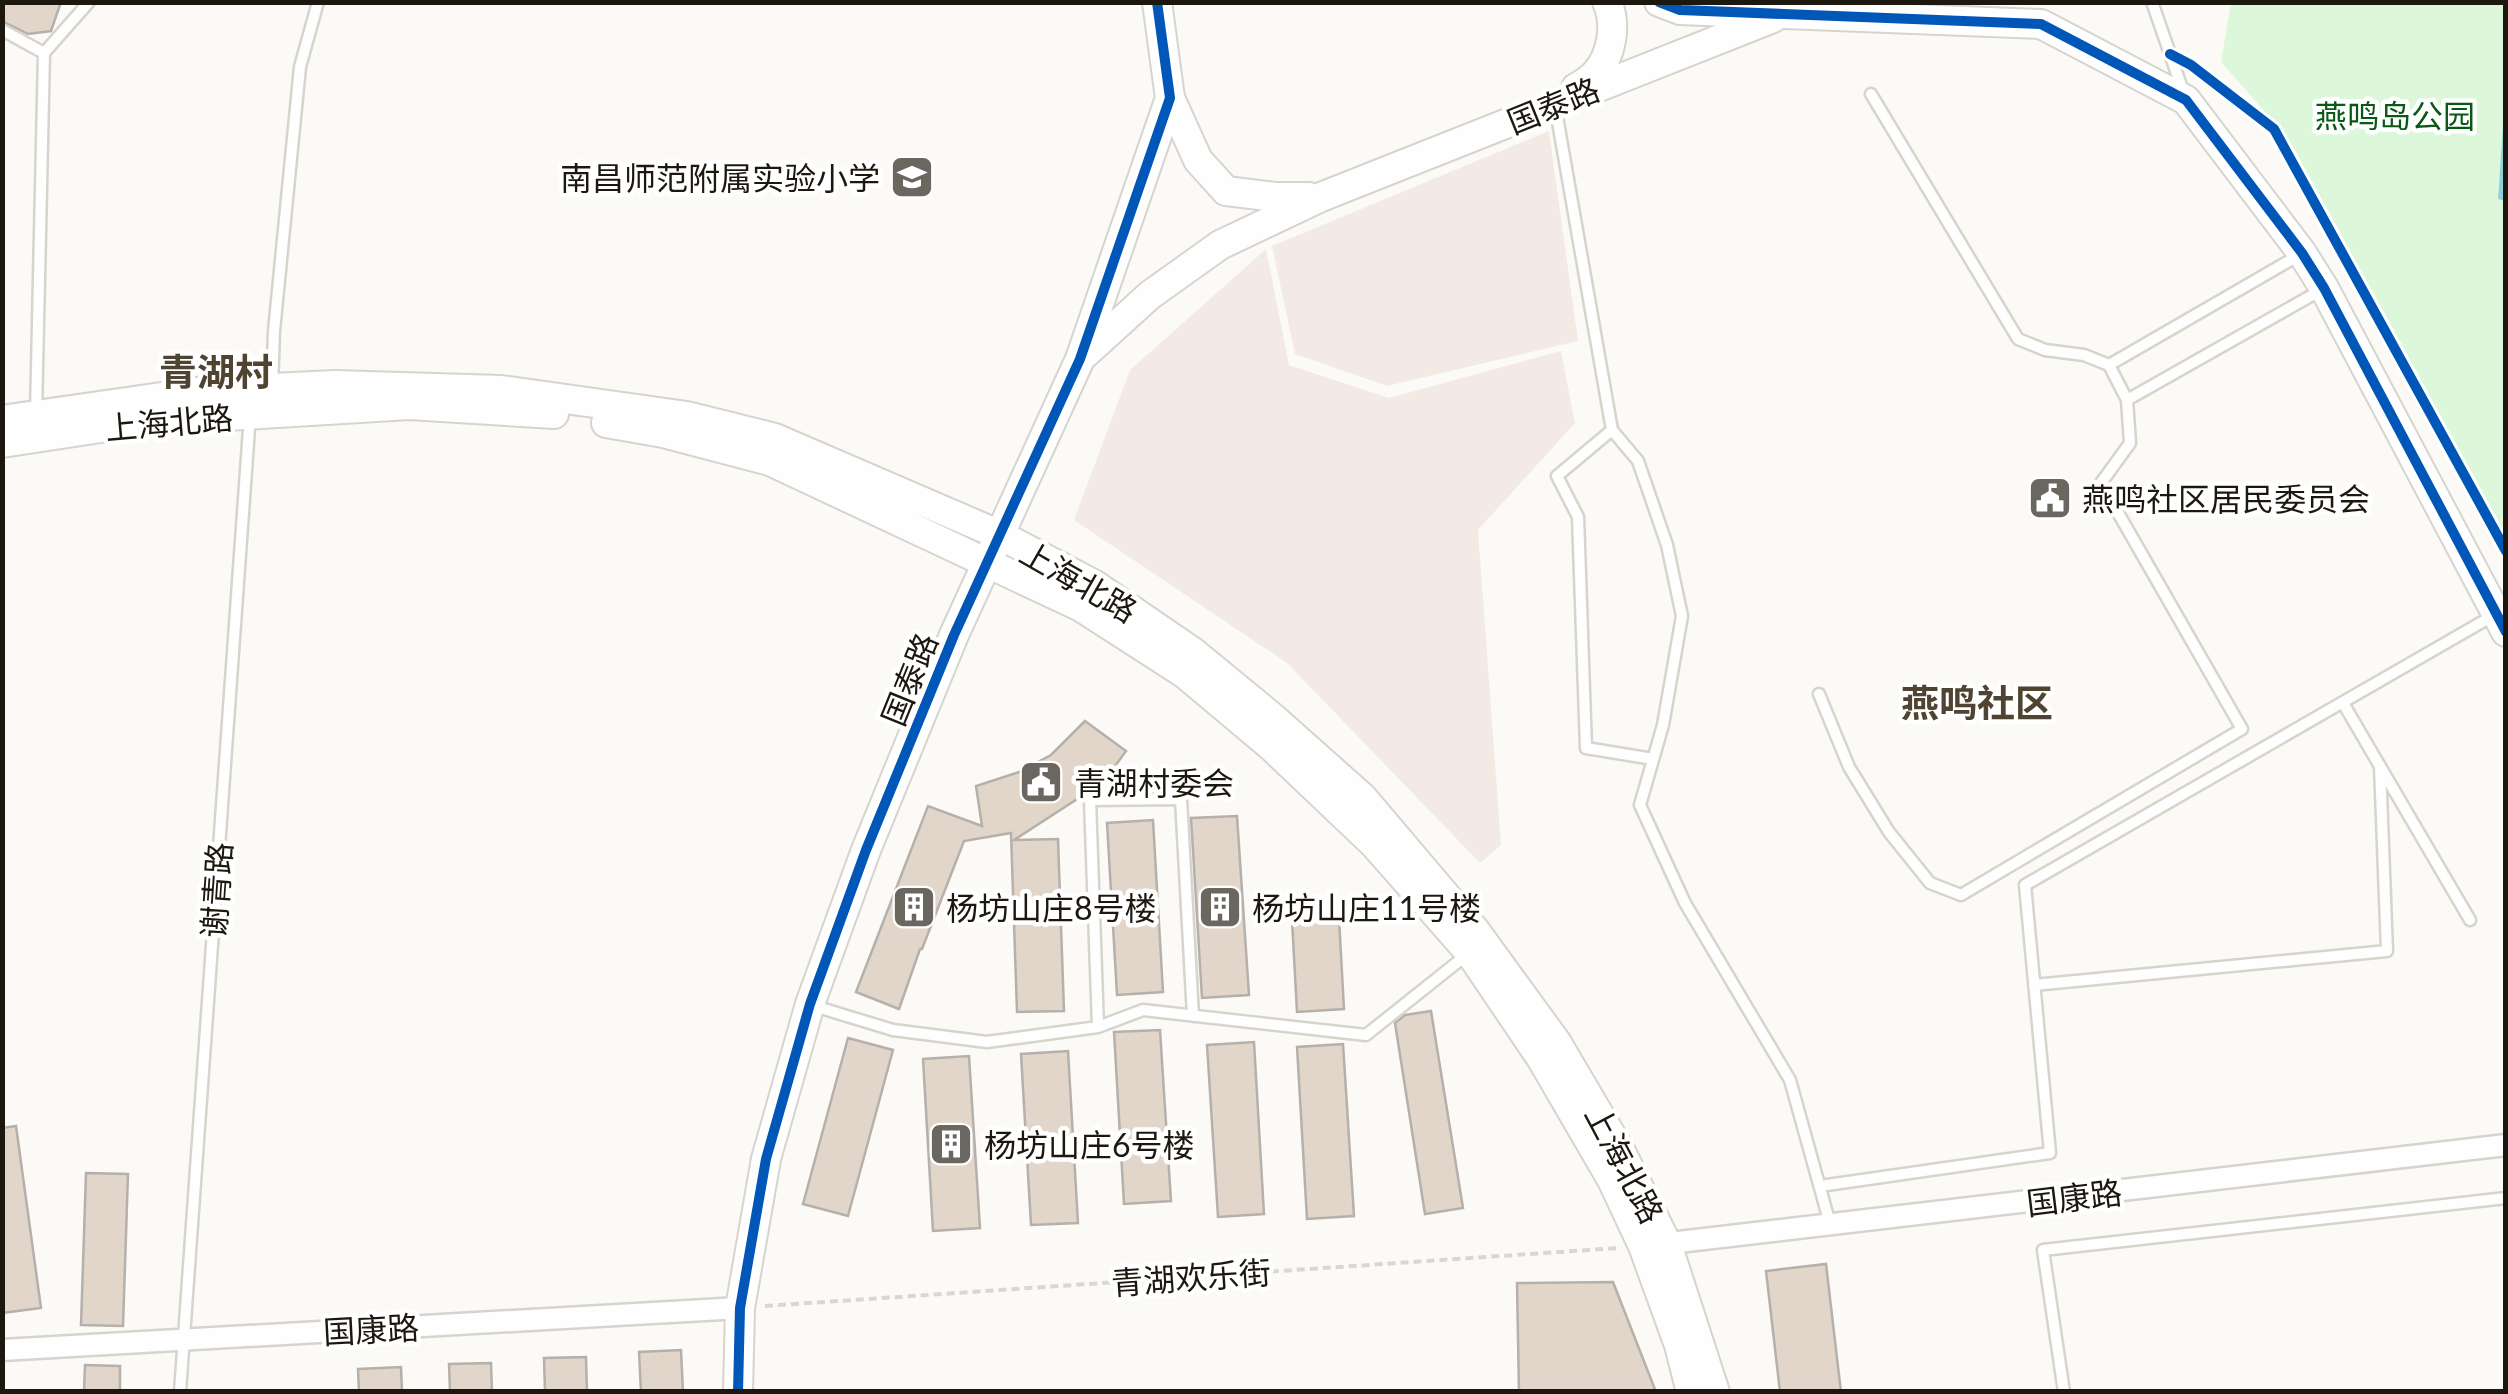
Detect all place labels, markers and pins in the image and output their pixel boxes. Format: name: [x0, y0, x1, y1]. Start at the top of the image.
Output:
school or university icon: 南昌师范附属实验小学: [889, 154, 935, 200]
place label: 南昌师范附属实验小学: [560, 158, 880, 197]
public building icon: 燕鸣社区居民委员会: [2027, 475, 2073, 521]
place label: 燕鸣社区居民委员会: [2082, 479, 2370, 518]
public building icon: 青湖村委会: [1018, 759, 1064, 805]
place label: 青湖村委会: [1074, 763, 1234, 802]
building icon: 杨坊山庄8号楼: [891, 884, 937, 930]
building icon: 杨坊山庄11号楼: [1197, 884, 1243, 930]
place label: 杨坊山庄8号楼: [946, 888, 1157, 927]
place label: 杨坊山庄11号楼: [1252, 888, 1481, 927]
building icon: 杨坊山庄6号楼: [928, 1121, 974, 1167]
place label: 杨坊山庄6号楼: [984, 1125, 1195, 1164]

